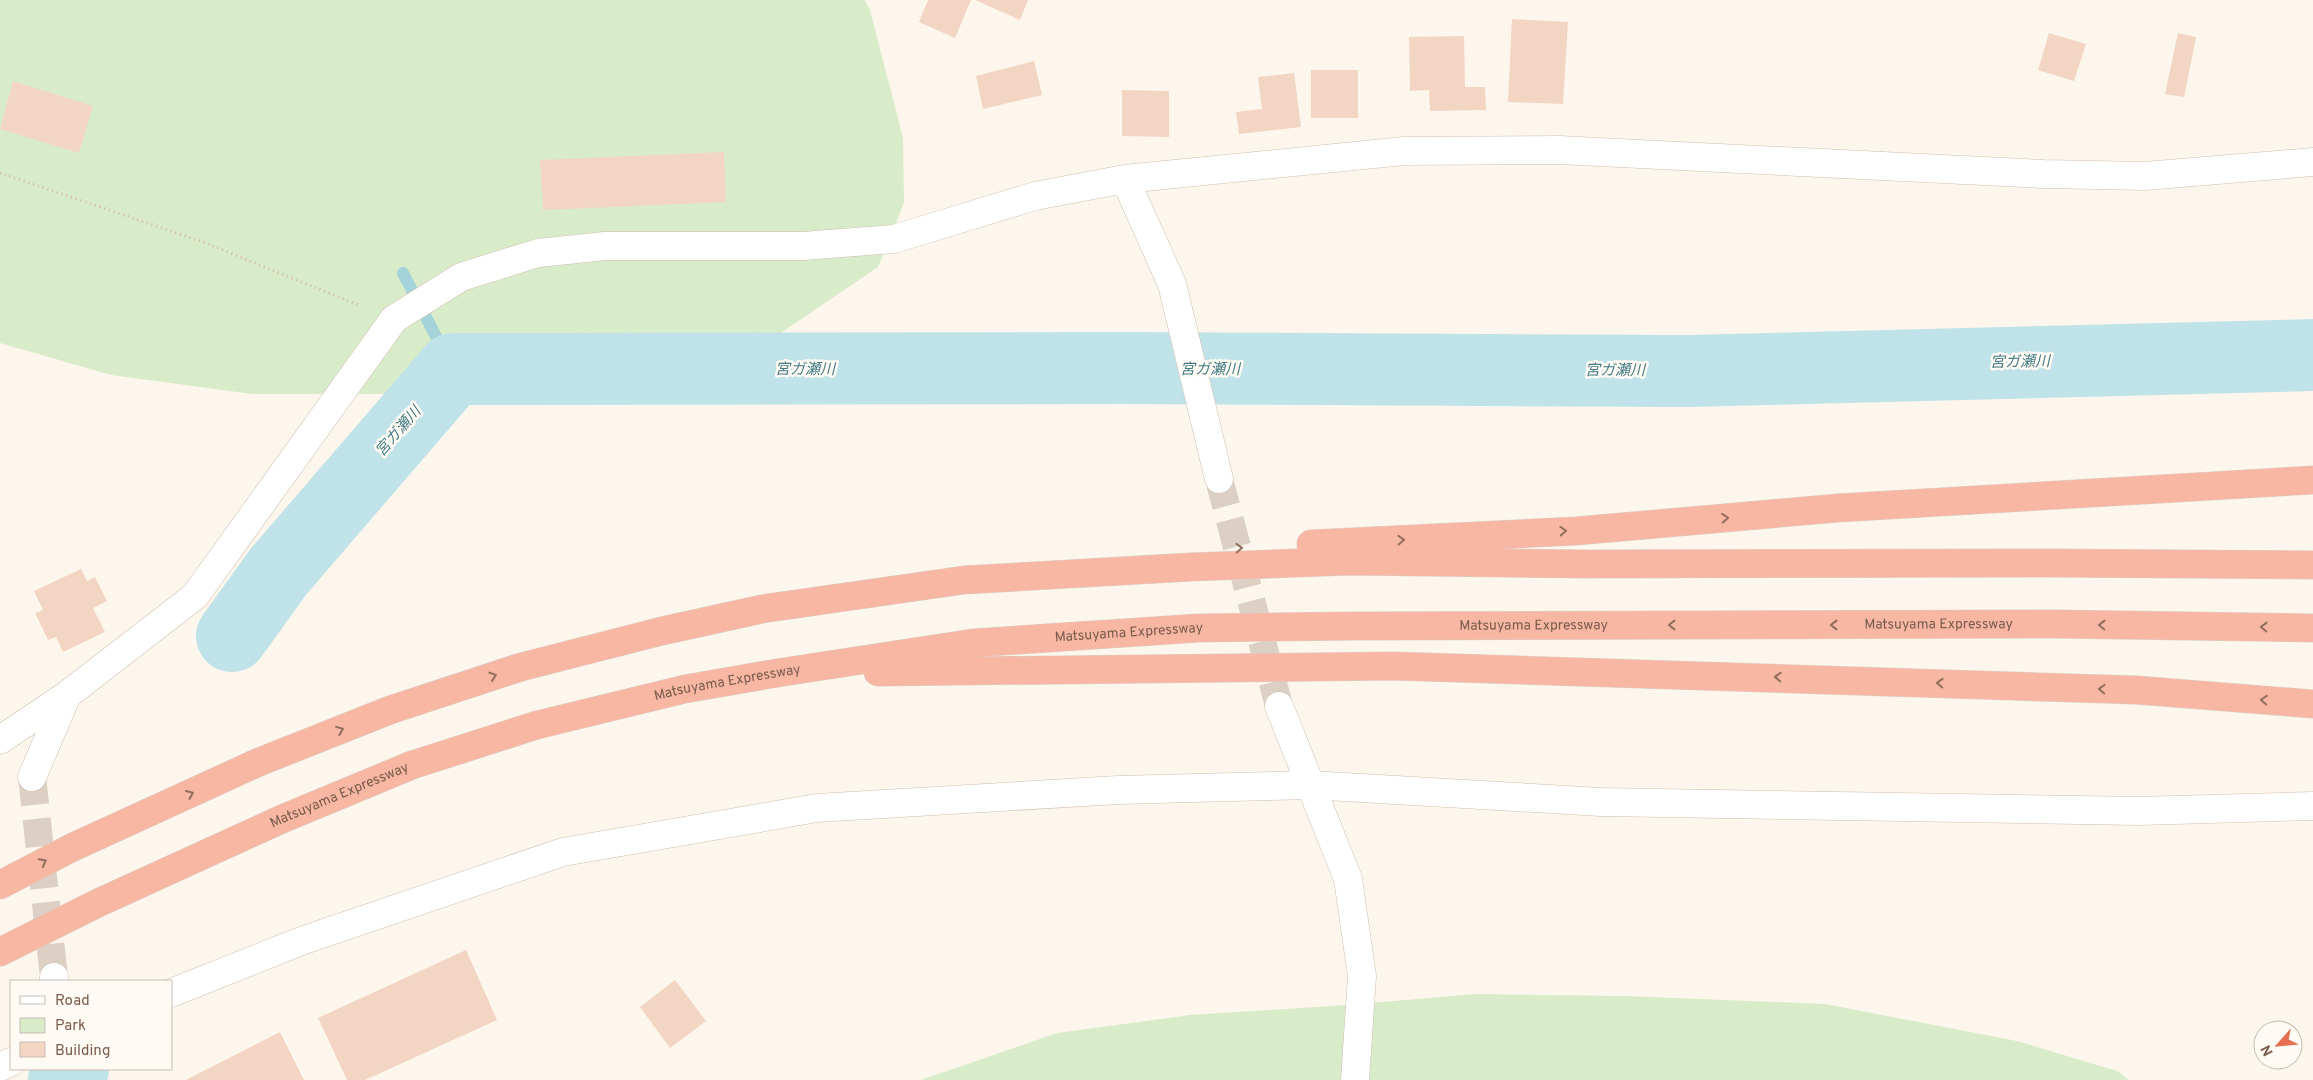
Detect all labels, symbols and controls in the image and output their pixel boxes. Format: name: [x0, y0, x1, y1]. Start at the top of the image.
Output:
water label: 宮ガ瀬川: [1990, 353, 2052, 373]
water label: 宮ガ瀬川: [775, 361, 837, 380]
water label: 宮ガ瀬川: [1180, 361, 1242, 380]
water label: 宮ガ瀬川: [1585, 362, 1647, 381]
water label: 宮ガ瀬川: [372, 402, 427, 461]
one-way arrow: [1721, 512, 1729, 523]
one-way arrow: [1559, 526, 1567, 537]
one-way arrow: [1397, 534, 1405, 545]
one-way arrow: [1235, 542, 1243, 553]
street label: Matsuyama Expressway: [1864, 616, 2013, 633]
street label: Matsuyama Expressway: [1459, 617, 1608, 634]
street label: Matsuyama Expressway: [1054, 619, 1203, 646]
one-way arrow: [1668, 620, 1676, 630]
one-way arrow: [1830, 620, 1838, 630]
one-way arrow: [2098, 620, 2106, 630]
one-way arrow: [2260, 622, 2268, 632]
street label: Matsuyama Expressway: [652, 661, 802, 705]
one-way arrow: [488, 672, 497, 682]
one-way arrow: [1773, 672, 1781, 683]
one-way arrow: [1936, 678, 1944, 689]
one-way arrow: [2098, 684, 2106, 694]
one-way arrow: [2260, 695, 2268, 706]
one-way arrow: [335, 726, 344, 736]
street label: Matsuyama Expressway: [267, 759, 411, 832]
one-way arrow: [185, 789, 194, 800]
one-way arrow: [38, 859, 47, 869]
legend: [10, 980, 172, 1070]
text: Road: [55, 992, 90, 1011]
text: Park: [55, 1017, 86, 1036]
north arrow: [2253, 1020, 2303, 1070]
text: Building: [55, 1042, 110, 1061]
text: N: [2258, 1042, 2278, 1059]

